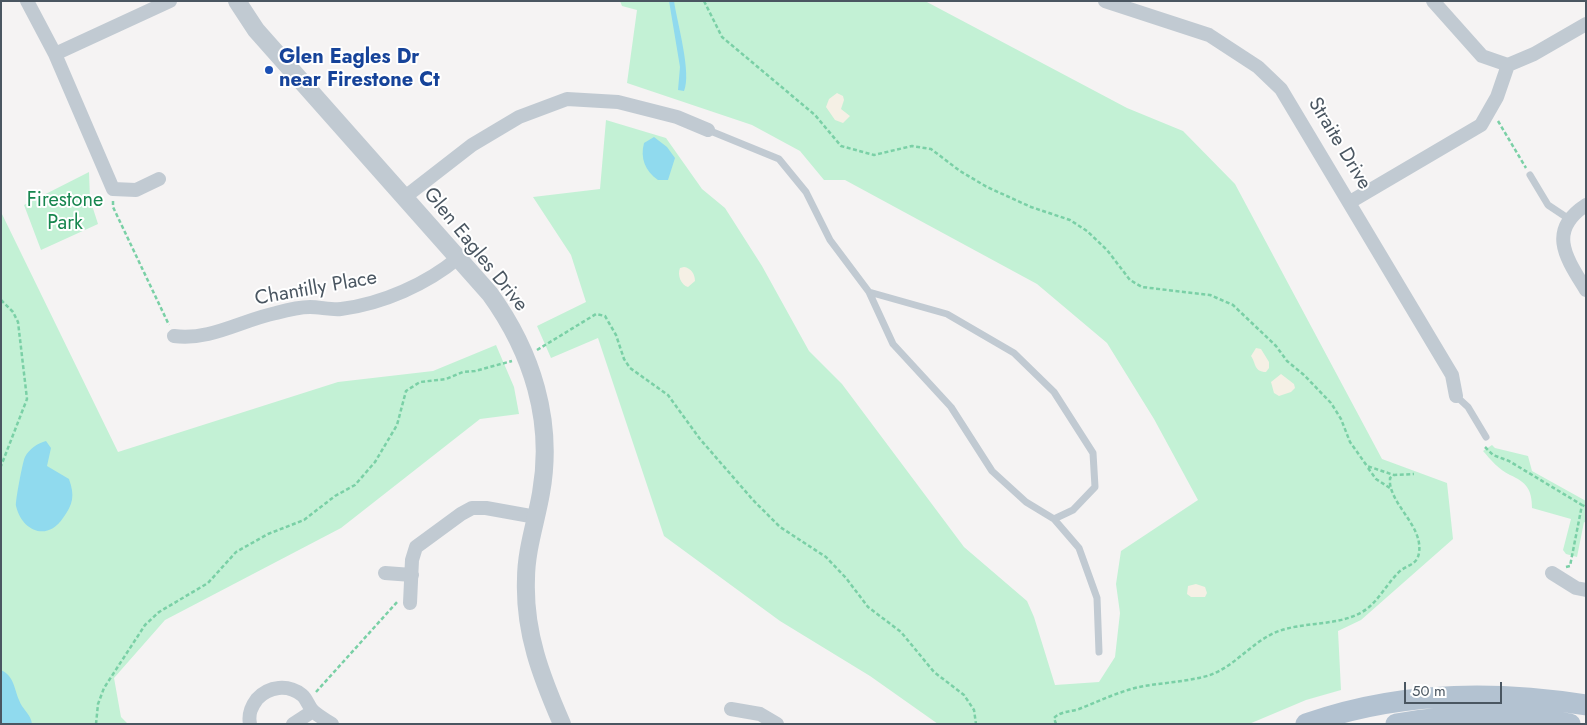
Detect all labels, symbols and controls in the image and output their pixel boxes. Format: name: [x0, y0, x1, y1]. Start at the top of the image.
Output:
place label: Glen Eagles Dr near Firestone Ct: [279, 46, 440, 93]
marker: Glen Eagles Dr near Firestone Ct: [263, 64, 275, 76]
street label: Straite Drive: [1302, 94, 1376, 194]
street label: Glen Eagles Drive: [418, 183, 532, 317]
park label: Firestone Park: [27, 189, 103, 236]
street label: Chantilly Place: [253, 266, 379, 312]
scale bar: [1407, 672, 1504, 704]
text: 50 m: [1412, 680, 1446, 702]

